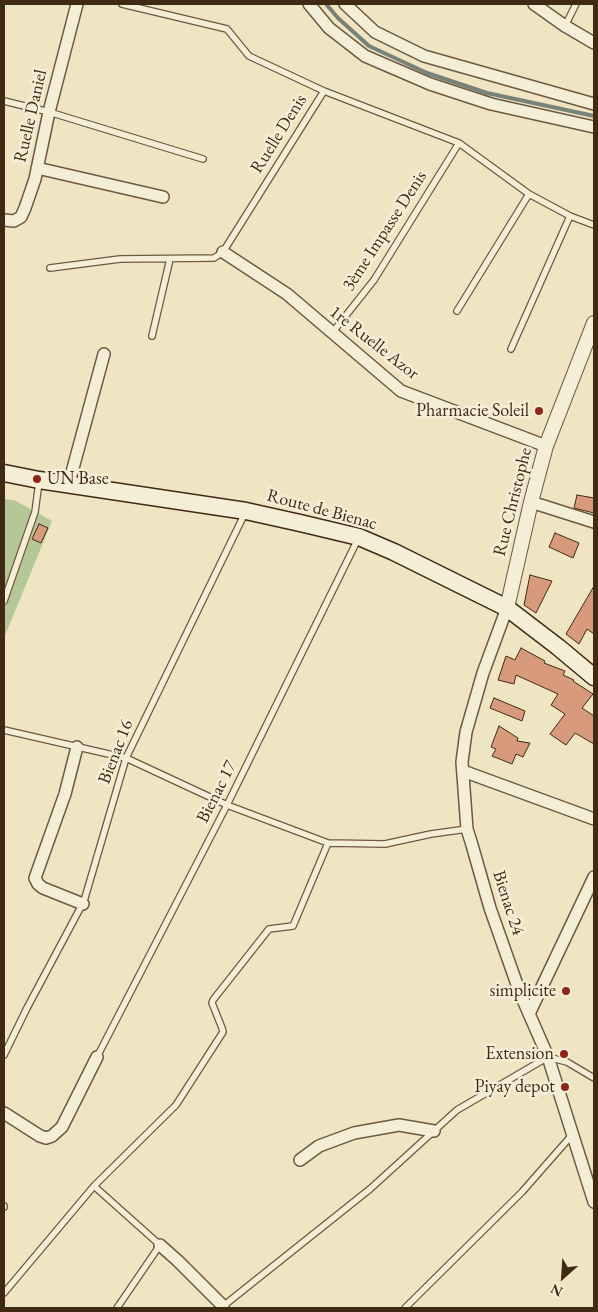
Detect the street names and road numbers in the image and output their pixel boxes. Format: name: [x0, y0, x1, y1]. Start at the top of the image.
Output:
street label: Ruelle Daniel: [10, 67, 52, 165]
street label: Ruelle Denis: [246, 91, 312, 177]
street label: 3ème Impasse Denis: [338, 167, 432, 295]
street label: 1re Ruelle Azor: [325, 301, 423, 385]
street label: Rue Christophe: [489, 445, 537, 559]
street label: Route de Bienac: [265, 485, 379, 535]
street label: Bienac 16: [94, 717, 138, 787]
street label: Bienac 17: [192, 757, 242, 827]
street label: Bienac 24: [487, 868, 529, 938]

